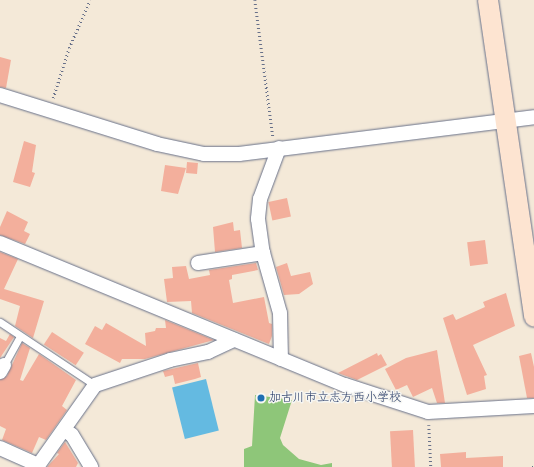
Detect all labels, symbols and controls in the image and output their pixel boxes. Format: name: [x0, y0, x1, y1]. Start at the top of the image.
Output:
place label: 加古川市立志方西小学校: [269, 391, 401, 405]
marker: 加古川市立志方西小学校: [256, 393, 266, 403]

